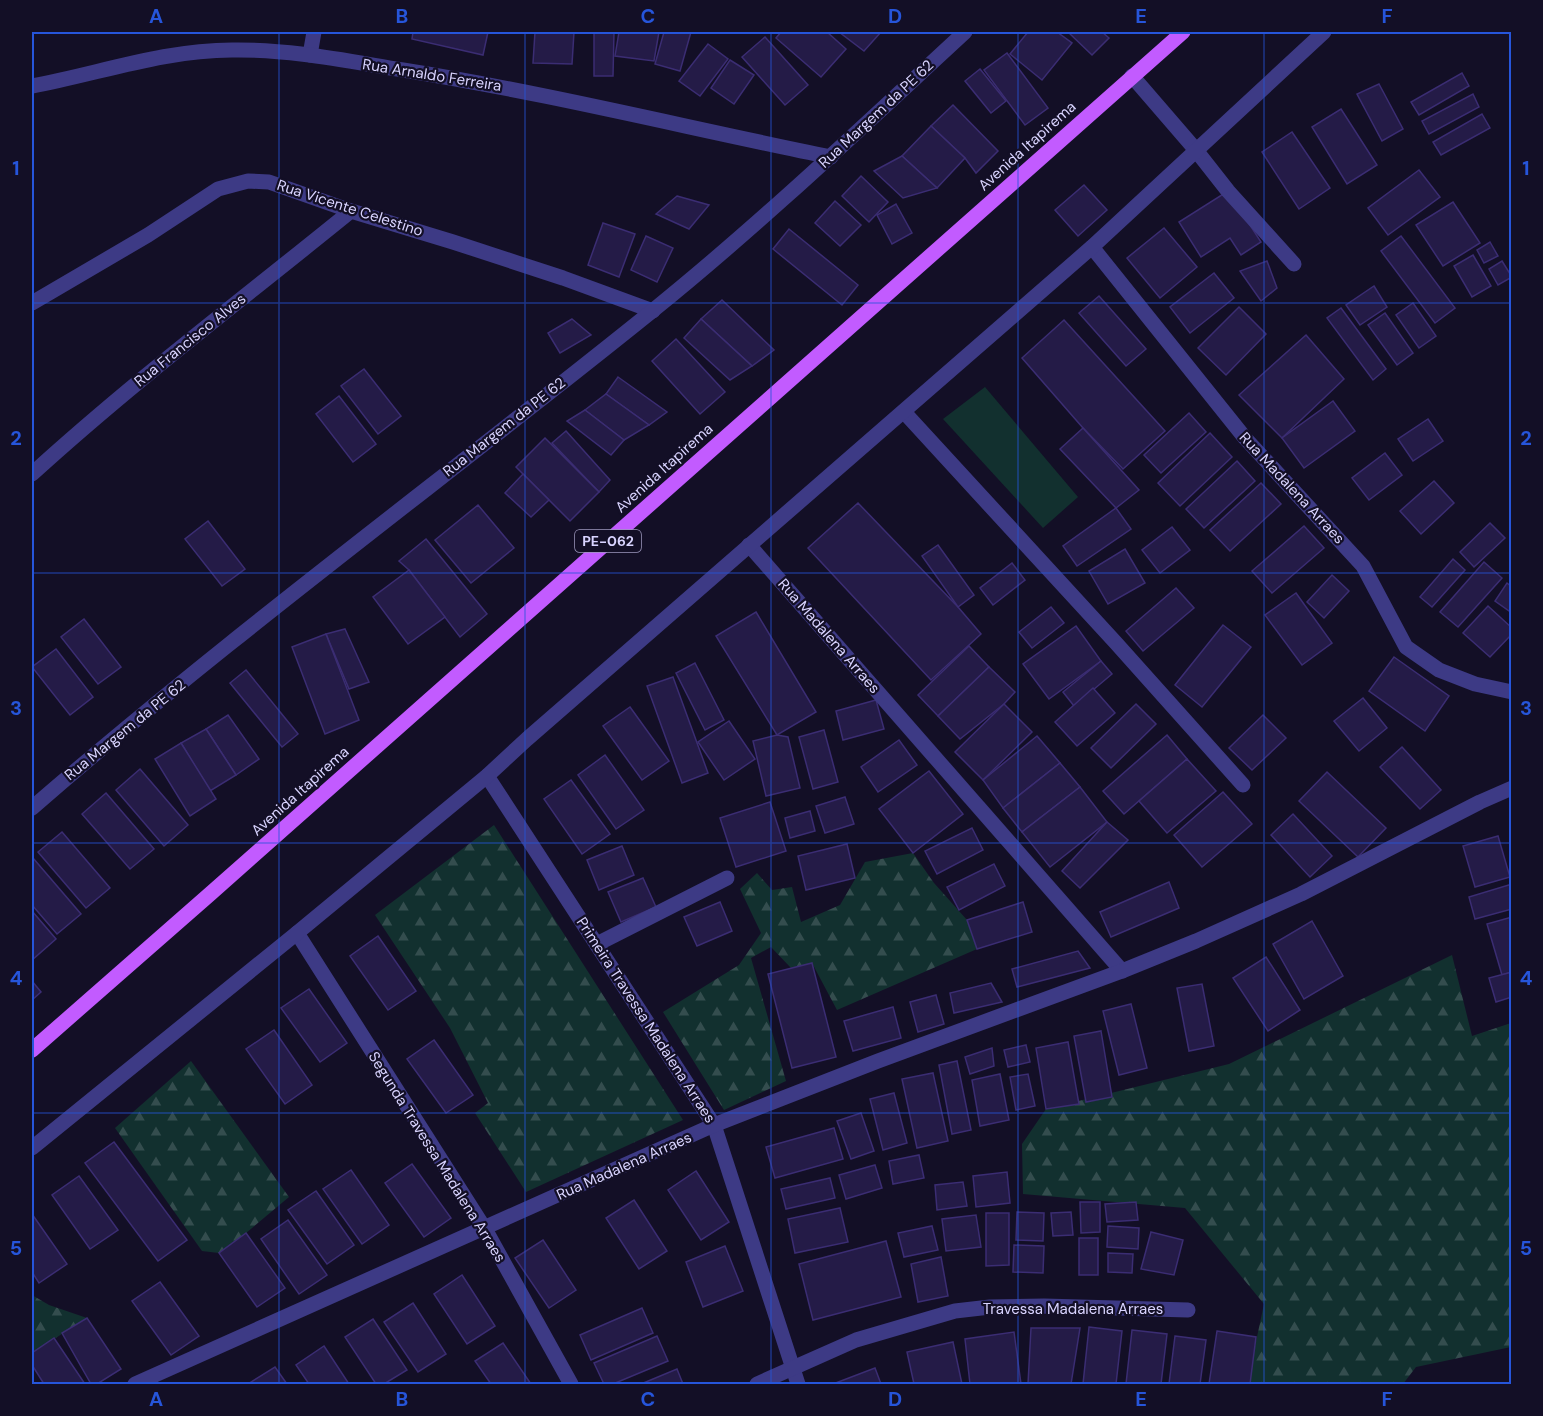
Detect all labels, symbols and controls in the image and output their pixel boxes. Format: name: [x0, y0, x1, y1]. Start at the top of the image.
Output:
text: A: [149, 3, 163, 29]
text: B: [396, 3, 408, 29]
text: C: [641, 3, 655, 29]
text: D: [888, 3, 902, 29]
text: E: [1135, 3, 1147, 29]
text: F: [1381, 3, 1393, 29]
street label: Rua Arnaldo Ferreira: [361, 54, 503, 96]
street label: Rua Margem da PE 62: [814, 55, 938, 173]
street label: Avenida Itapirema: [974, 97, 1080, 195]
text: 1: [12, 155, 20, 181]
text: 1: [1522, 155, 1530, 181]
street label: Rua Vicente Celestino: [274, 175, 426, 241]
street label: Rua Francisco Alves: [130, 289, 250, 391]
street label: Rua Margem da PE 62: [439, 373, 569, 481]
street label: Avenida Itapirema: [611, 419, 717, 517]
text: 2: [10, 425, 22, 451]
text: 2: [1520, 425, 1532, 451]
street label: Rua Madalena Arraes: [1235, 428, 1349, 548]
road number: PE-062: [575, 530, 641, 552]
street label: Rua Madalena Arraes: [774, 574, 884, 698]
street label: Rua Margem da PE 62: [60, 675, 190, 785]
text: 3: [10, 695, 22, 721]
text: 3: [1520, 695, 1532, 721]
street label: Avenida Itapirema: [247, 742, 353, 840]
street label: Primeira Travessa Madalena Arraes: [572, 913, 720, 1127]
text: 4: [10, 965, 23, 991]
text: 4: [1520, 965, 1533, 991]
street label: Segunda Travessa Madalena Arraes: [364, 1048, 510, 1266]
street label: Rua Madalena Arraes: [553, 1127, 695, 1205]
text: 5: [10, 1235, 22, 1261]
text: 5: [1520, 1235, 1532, 1261]
street label: Travessa Madalena Arraes: [983, 1299, 1163, 1319]
text: A: [149, 1386, 163, 1412]
text: B: [396, 1386, 408, 1412]
text: C: [641, 1386, 655, 1412]
text: D: [888, 1386, 902, 1412]
text: E: [1135, 1386, 1147, 1412]
text: F: [1381, 1386, 1393, 1412]

